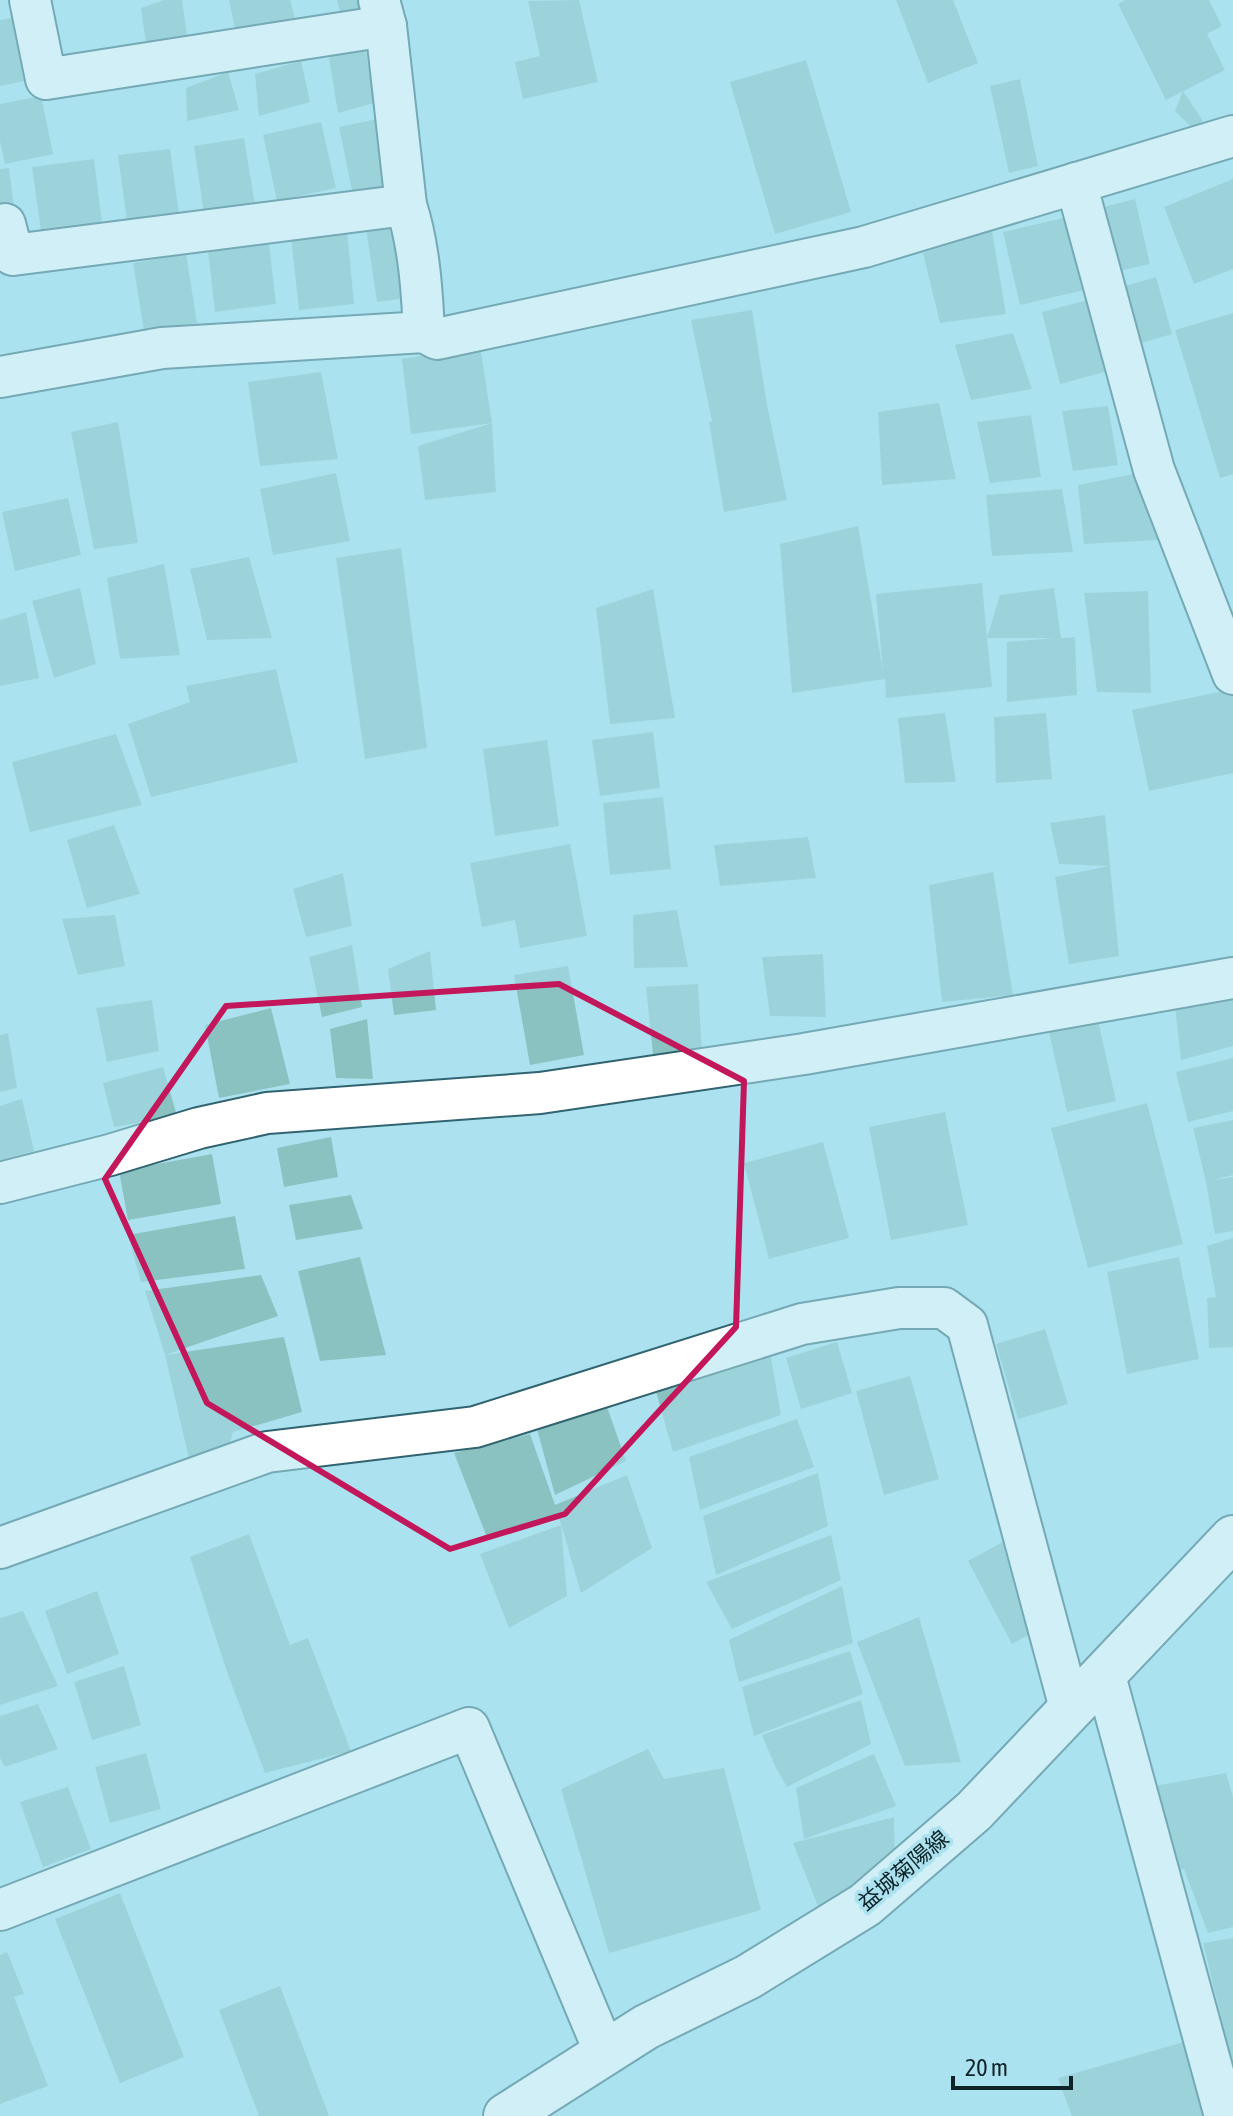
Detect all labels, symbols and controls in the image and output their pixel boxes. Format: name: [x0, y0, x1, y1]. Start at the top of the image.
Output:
street label: 益城菊陽線: [853, 1825, 953, 1915]
scale bar: [953, 2040, 1071, 2090]
text: 20 m: [965, 2054, 1008, 2081]

